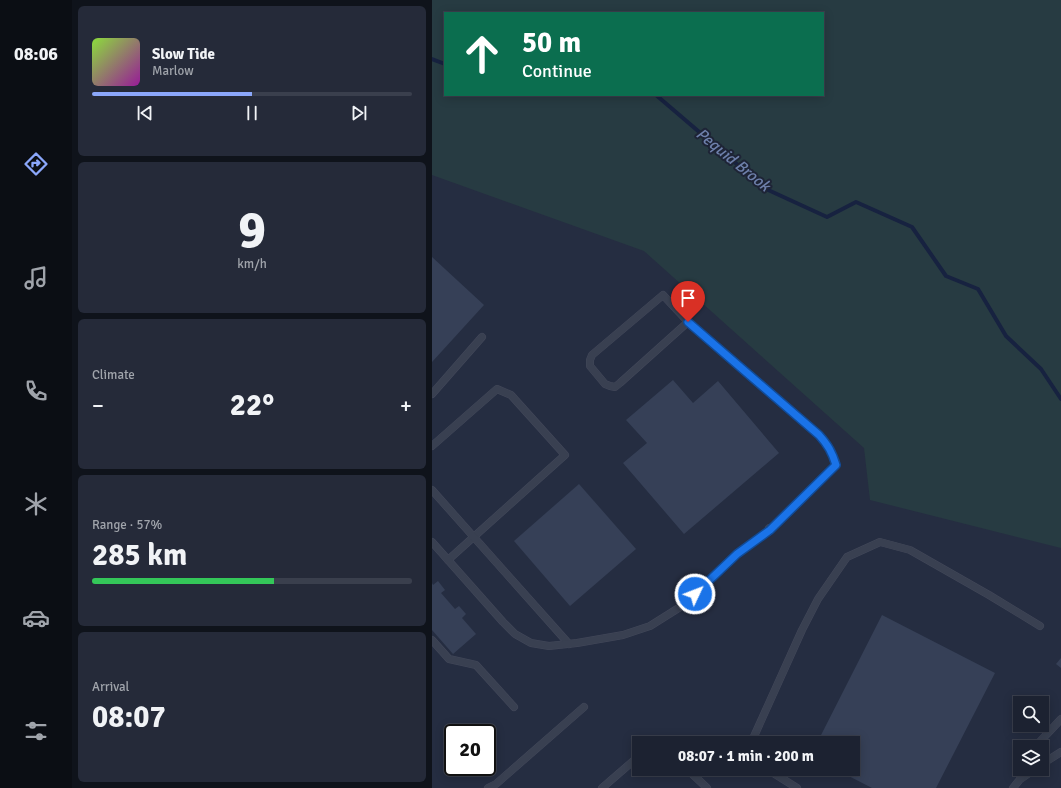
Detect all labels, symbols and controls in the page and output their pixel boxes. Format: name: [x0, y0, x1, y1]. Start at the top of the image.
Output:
text: 50 m: [522, 26, 581, 60]
icon: ahead: [456, 28, 508, 80]
text: 08:06: [14, 43, 58, 65]
text: Slow Tide: [152, 45, 215, 63]
text: Continue: [522, 60, 592, 82]
text: Marlow: [152, 63, 194, 79]
icon: previous: [134, 102, 156, 124]
icon: pause: [241, 102, 263, 124]
icon: next: [348, 102, 370, 124]
water label: Pequid Brook: [692, 124, 776, 197]
icon: directions: [22, 150, 50, 178]
text: 9: [238, 198, 266, 262]
text: km/h: [237, 256, 267, 272]
icon: music: [22, 264, 50, 292]
pin: [671, 281, 705, 322]
icon: arrive: [677, 287, 699, 309]
text: Climate: [92, 367, 135, 383]
icon: phone: [22, 377, 50, 405]
text: 22°: [230, 387, 274, 424]
text: −: [92, 392, 104, 419]
text: +: [400, 392, 412, 419]
icon: climate: [22, 490, 50, 518]
text: Range · 57%: [92, 517, 162, 533]
text: 285 km: [92, 537, 187, 574]
position arrow: [674, 573, 716, 615]
icon: car: [22, 604, 50, 632]
text: Arrival: [92, 679, 129, 695]
map controls: [1013, 696, 1049, 776]
button: search: [1013, 696, 1049, 732]
text: 08:07: [92, 699, 166, 736]
icon: filters: [22, 717, 50, 745]
speed limit sign: 20: [444, 724, 496, 776]
button: layers: [1013, 740, 1049, 776]
text: 08:07 · 1 min · 200 m: [678, 747, 814, 765]

